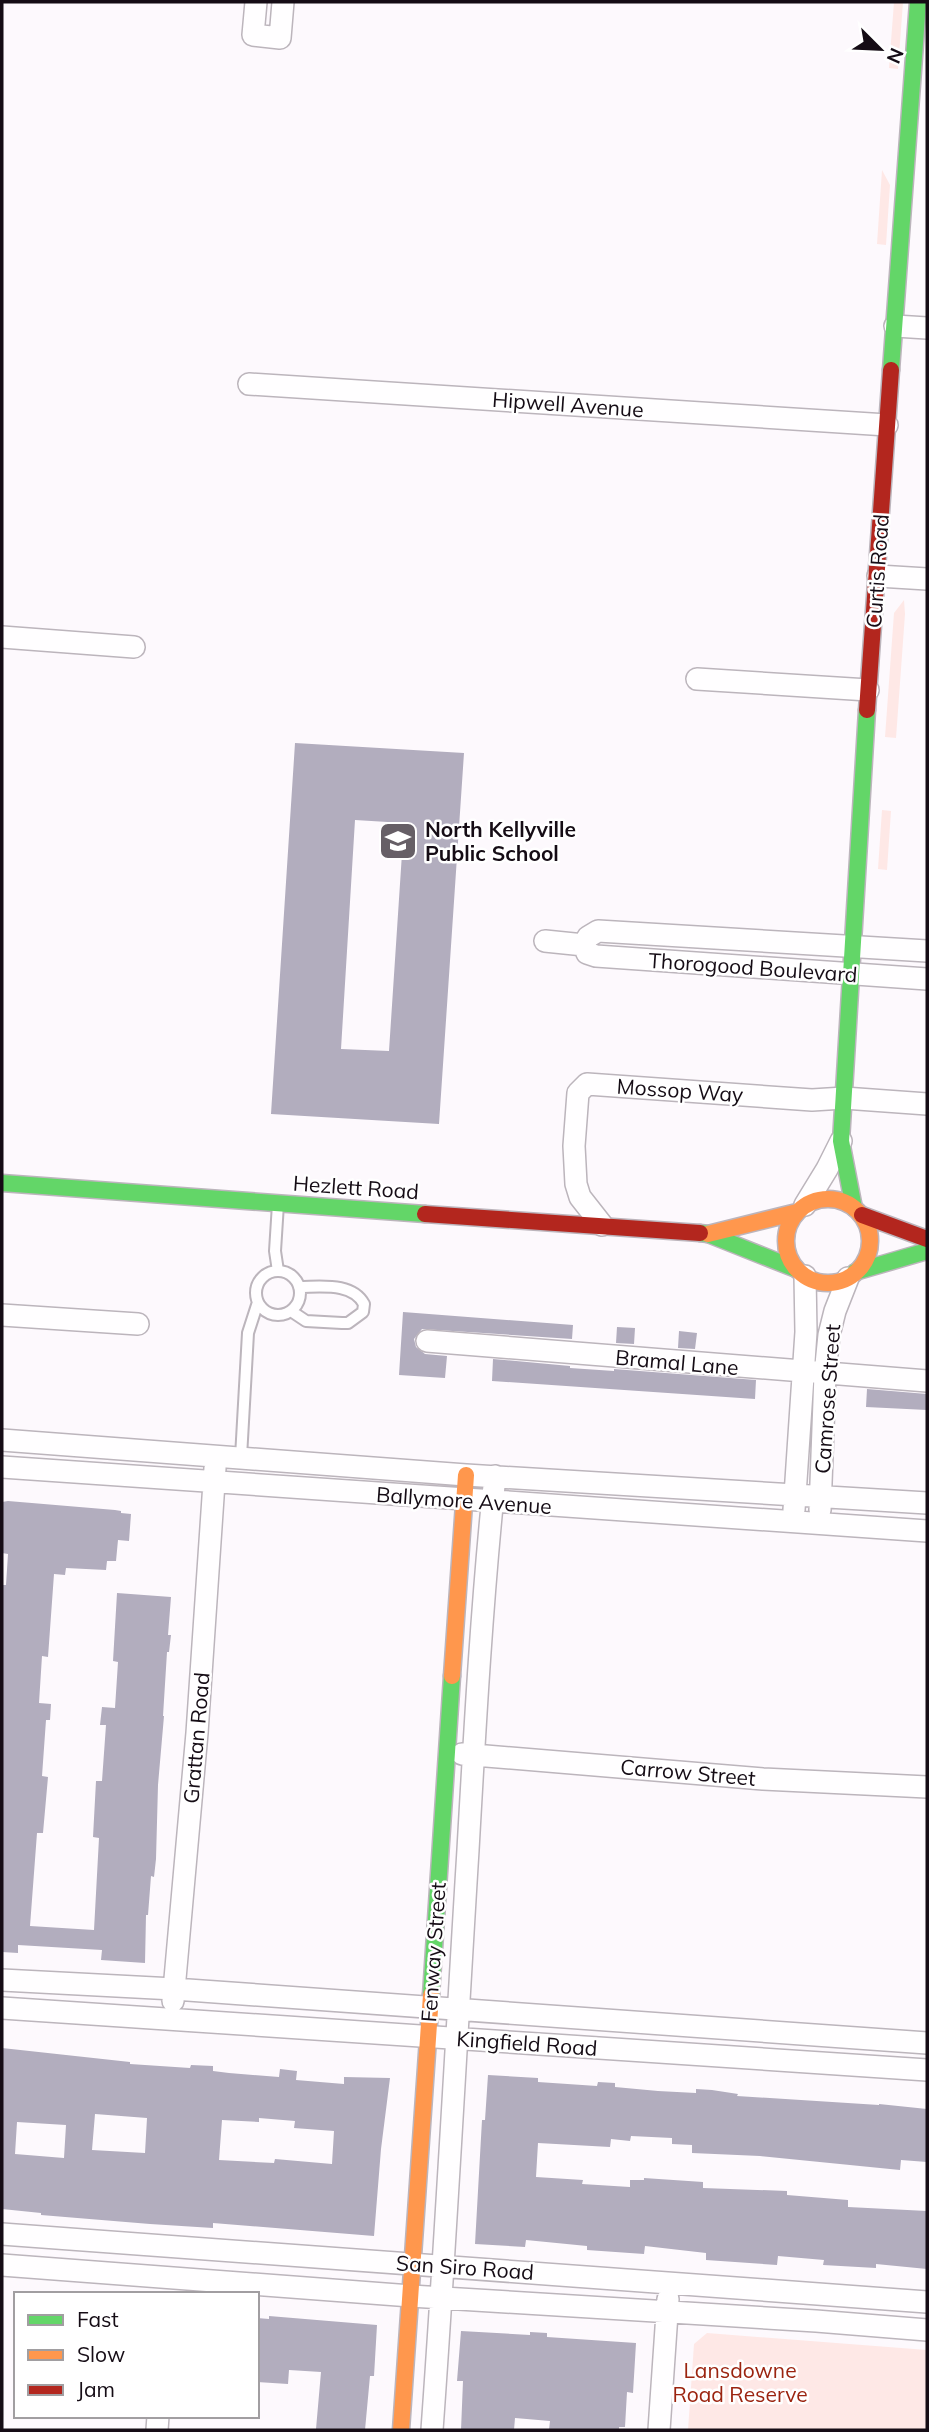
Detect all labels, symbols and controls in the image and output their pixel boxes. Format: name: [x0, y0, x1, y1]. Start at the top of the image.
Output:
north arrow: [845, 14, 915, 84]
text: N: [882, 44, 909, 67]
street label: Hipwell Avenue: [491, 386, 645, 422]
street label: Curtis Road: [860, 513, 894, 629]
place label: North Kellyville Public School: [425, 816, 576, 866]
school or university icon: North Kellyville Public School: [377, 820, 419, 862]
street label: Thorogood Boulevard: [648, 947, 858, 987]
street label: Mossop Way: [616, 1073, 744, 1107]
street label: Hezlett Road: [292, 1170, 420, 1204]
street label: Camrose Street: [809, 1323, 845, 1475]
street label: Bramal Lane: [614, 1344, 740, 1380]
street label: Ballymore Avenue: [375, 1481, 553, 1519]
street label: Grattan Road: [177, 1671, 215, 1805]
street label: Carrow Street: [619, 1753, 757, 1791]
street label: Fenway Street: [415, 1881, 451, 2023]
street label: Kingfield Road: [456, 2025, 598, 2061]
street label: San Siro Road: [395, 2249, 535, 2285]
legend: [14, 2292, 259, 2418]
text: Fast: [77, 2306, 119, 2332]
text: Slow: [77, 2341, 125, 2367]
park label: Lansdowne Road Reserve: [672, 2357, 808, 2407]
text: Jam: [77, 2376, 115, 2402]

